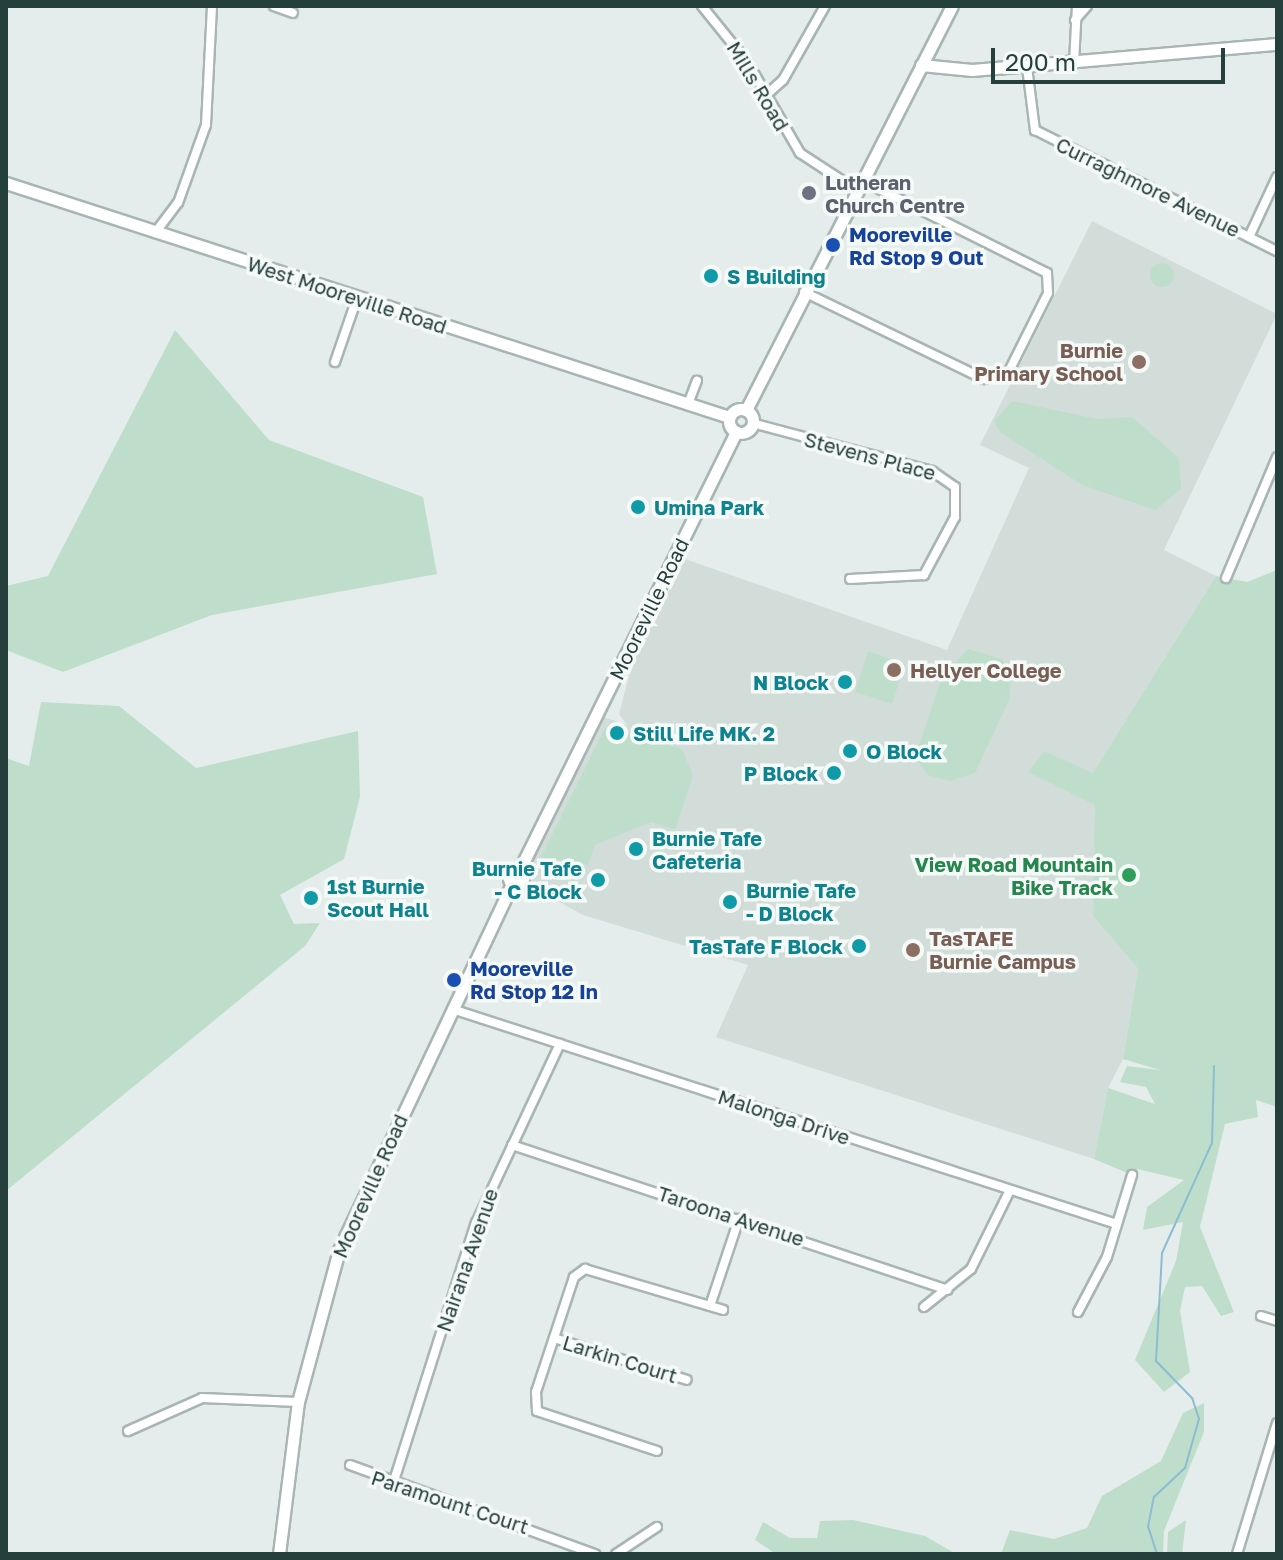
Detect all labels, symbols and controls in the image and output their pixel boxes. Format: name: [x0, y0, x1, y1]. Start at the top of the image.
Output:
scale bar: [995, 32, 1229, 82]
street label: Mills Road: [722, 37, 794, 135]
text: 200 m: [1005, 47, 1076, 76]
street label: Curraghmore Avenue: [1052, 132, 1244, 242]
place label: Lutheran Church Centre: [825, 170, 965, 217]
marker: Lutheran Church Centre: [800, 184, 818, 202]
place label: Mooreville Rd Stop 9 Out: [849, 222, 983, 269]
marker: Mooreville Rd Stop 9 Out: [824, 236, 842, 254]
street label: West Mooreville Road: [244, 251, 450, 339]
place label: S Building: [727, 264, 826, 288]
marker: S Building: [702, 267, 720, 285]
place label: Burnie Primary School: [974, 338, 1123, 385]
marker: Burnie Primary School: [1130, 353, 1148, 371]
street label: Stevens Place: [802, 427, 938, 485]
place label: Umina Park: [654, 495, 764, 519]
marker: Umina Park: [629, 498, 647, 516]
street label: Mooreville Road: [604, 534, 694, 684]
place label: Hellyer College: [910, 658, 1062, 682]
marker: Hellyer College: [885, 661, 903, 679]
place label: N Block: [753, 670, 829, 694]
marker: N Block: [836, 673, 854, 691]
place label: Still Life MK. 2: [633, 721, 775, 745]
marker: Still Life MK. 2: [608, 724, 626, 742]
place label: O Block: [866, 739, 942, 763]
marker: O Block: [841, 742, 859, 760]
place label: P Block: [744, 761, 818, 785]
marker: P Block: [825, 764, 843, 782]
place label: Burnie Tafe Cafeteria: [652, 826, 762, 873]
marker: Burnie Tafe Cafeteria: [627, 840, 645, 858]
place label: View Road Mountain Bike Track: [915, 852, 1113, 899]
place label: Burnie Tafe - C Block: [472, 856, 582, 903]
marker: View Road Mountain Bike Track: [1120, 866, 1138, 884]
marker: Burnie Tafe - C Block: [589, 871, 607, 889]
place label: 1st Burnie Scout Hall: [327, 874, 429, 921]
place label: Burnie Tafe - D Block: [746, 878, 856, 925]
marker: 1st Burnie Scout Hall: [302, 889, 320, 907]
marker: Burnie Tafe - D Block: [721, 893, 739, 911]
place label: TasTAFE Burnie Campus: [929, 926, 1076, 973]
place label: TasTafe F Block: [689, 934, 843, 958]
marker: TasTafe F Block: [850, 937, 868, 955]
marker: TasTAFE Burnie Campus: [904, 941, 922, 959]
place label: Mooreville Rd Stop 12 In: [470, 956, 598, 1003]
marker: Mooreville Rd Stop 12 In: [445, 971, 463, 989]
street label: Malonga Drive: [715, 1084, 853, 1150]
street label: Mooreville Road: [328, 1110, 412, 1262]
street label: Taroona Avenue: [655, 1181, 807, 1251]
street label: Nairana Avenue: [431, 1185, 503, 1335]
street label: Larkin Court: [560, 1330, 680, 1388]
street label: Paramount Court: [368, 1465, 532, 1539]

